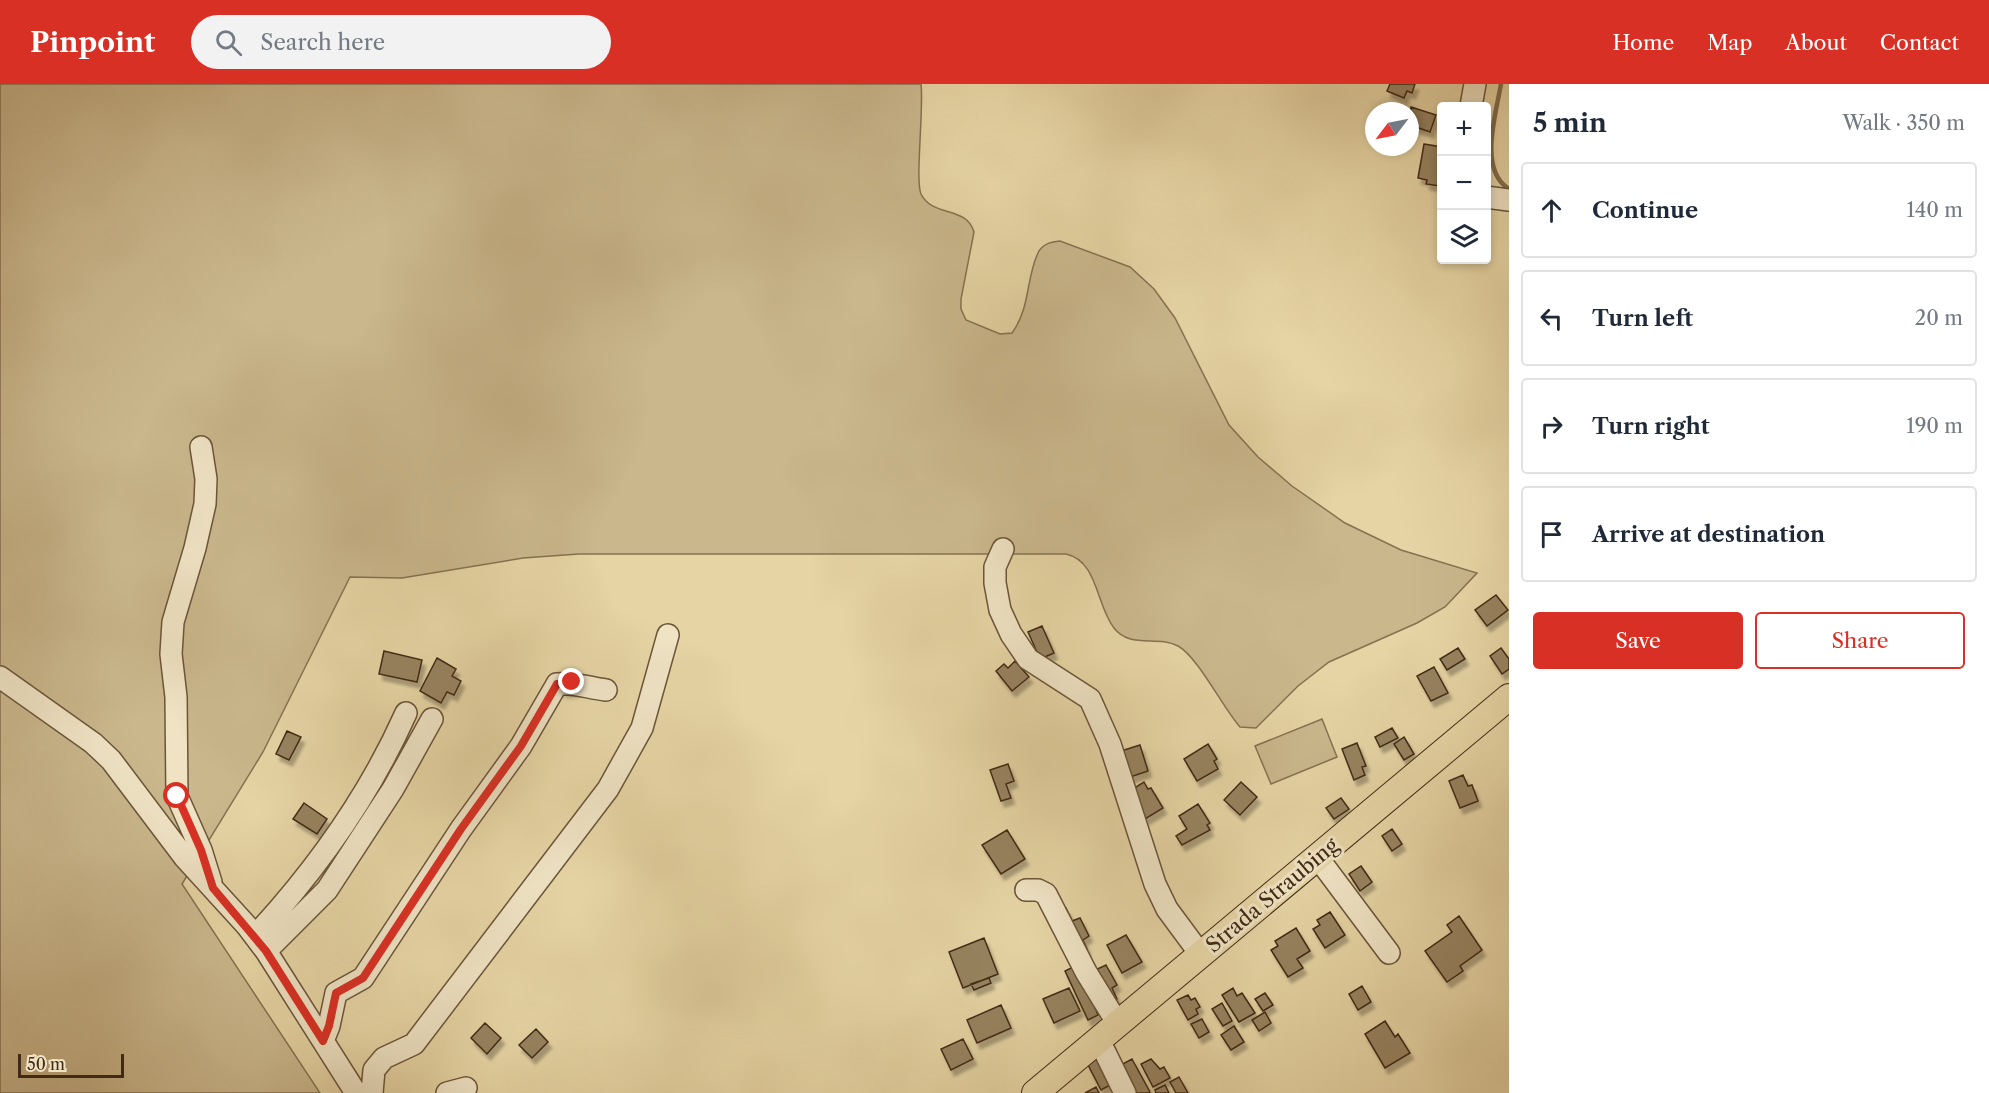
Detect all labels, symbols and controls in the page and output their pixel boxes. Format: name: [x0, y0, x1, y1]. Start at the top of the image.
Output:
search box: [191, 15, 611, 69]
text: Pinpoint: [30, 25, 155, 59]
icon: search: [212, 26, 245, 59]
text: Search here: [260, 29, 385, 56]
text: Home: [1613, 30, 1674, 55]
text: Map: [1707, 30, 1752, 55]
text: About: [1785, 30, 1847, 55]
text: Contact: [1880, 30, 1959, 55]
north arrow: [1365, 102, 1419, 156]
map controls: [1437, 102, 1491, 264]
button: +: [1437, 102, 1491, 156]
text: 5 min: [1533, 107, 1607, 139]
text: Walk · 350 m: [1842, 111, 1965, 135]
button: −: [1437, 156, 1491, 210]
icon: ahead: [1535, 194, 1568, 227]
text: Continue: [1592, 197, 1698, 224]
text: 140 m: [1906, 198, 1963, 222]
button: layers: [1437, 210, 1491, 264]
icon: left: [1535, 302, 1568, 335]
text: Turn left: [1592, 305, 1693, 332]
text: 20 m: [1915, 306, 1963, 330]
icon: right: [1535, 410, 1568, 443]
text: Turn right: [1592, 413, 1710, 440]
text: 190 m: [1906, 414, 1963, 438]
icon: arrive: [1535, 518, 1568, 551]
text: Arrive at destination: [1592, 521, 1825, 548]
button: Save: [1533, 612, 1743, 669]
button: Share: [1755, 612, 1965, 669]
route end: [558, 668, 584, 694]
route start: [163, 782, 189, 808]
street label: Strada Straubing: [1201, 832, 1344, 958]
scale bar: [18, 1051, 124, 1078]
text: 50 m: [27, 1054, 65, 1074]

